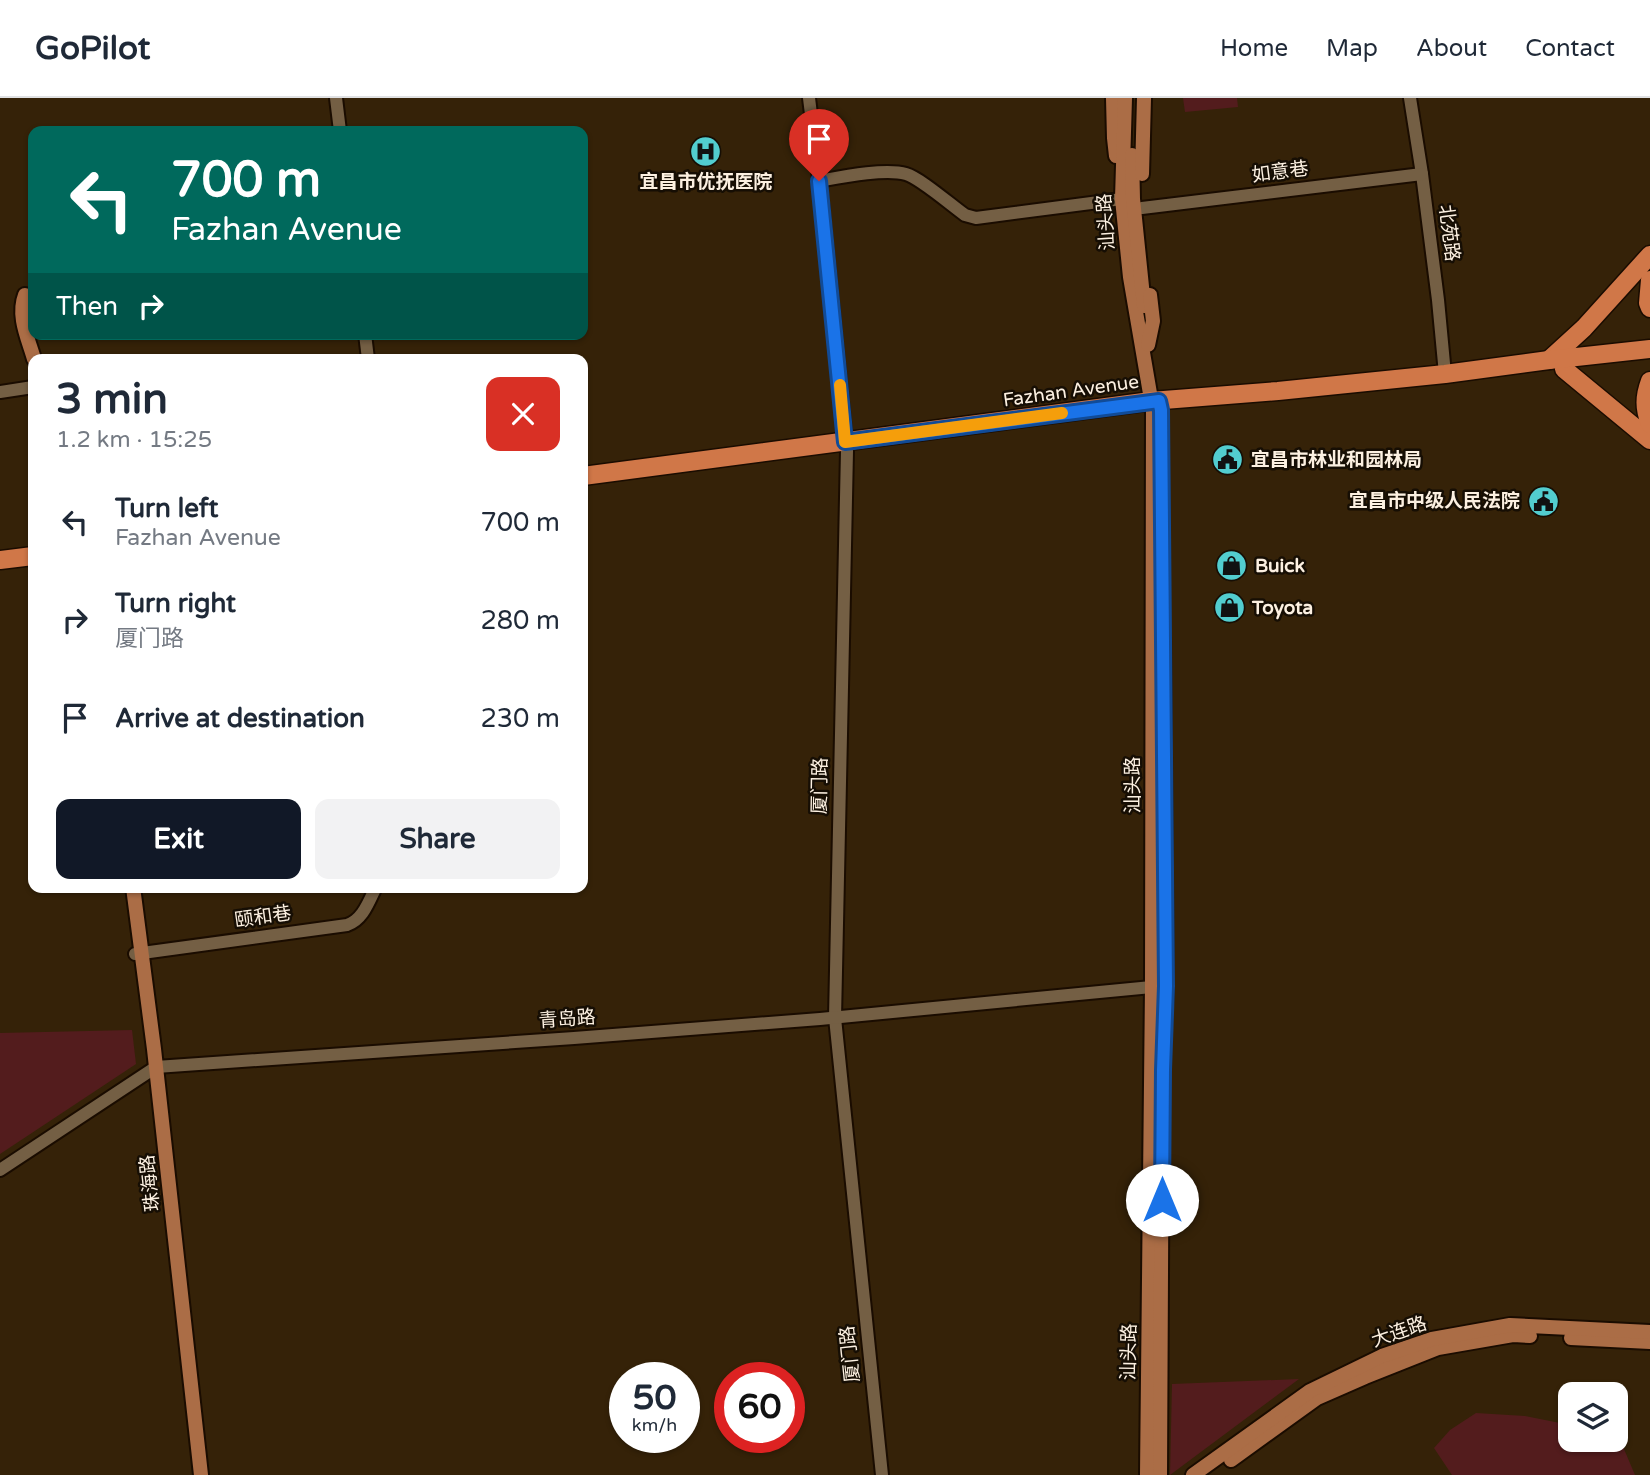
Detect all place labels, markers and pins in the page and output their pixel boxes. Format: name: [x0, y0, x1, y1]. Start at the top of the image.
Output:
pin: [789, 109, 849, 181]
hospital icon: 宜昌市优抚医院: [689, 134, 723, 168]
place label: 宜昌市优抚医院: [639, 171, 773, 193]
public building icon: 宜昌市林业和园林局: [1211, 443, 1245, 477]
place label: 宜昌市林业和园林局: [1251, 449, 1422, 471]
public building icon: 宜昌市中级人民法院: [1526, 484, 1560, 518]
place label: 宜昌市中级人民法院: [1349, 490, 1520, 512]
shop icon: Buick: [1215, 549, 1249, 583]
place label: Buick: [1255, 555, 1305, 577]
shop icon: Toyota: [1212, 591, 1246, 625]
place label: Toyota: [1251, 597, 1313, 620]

